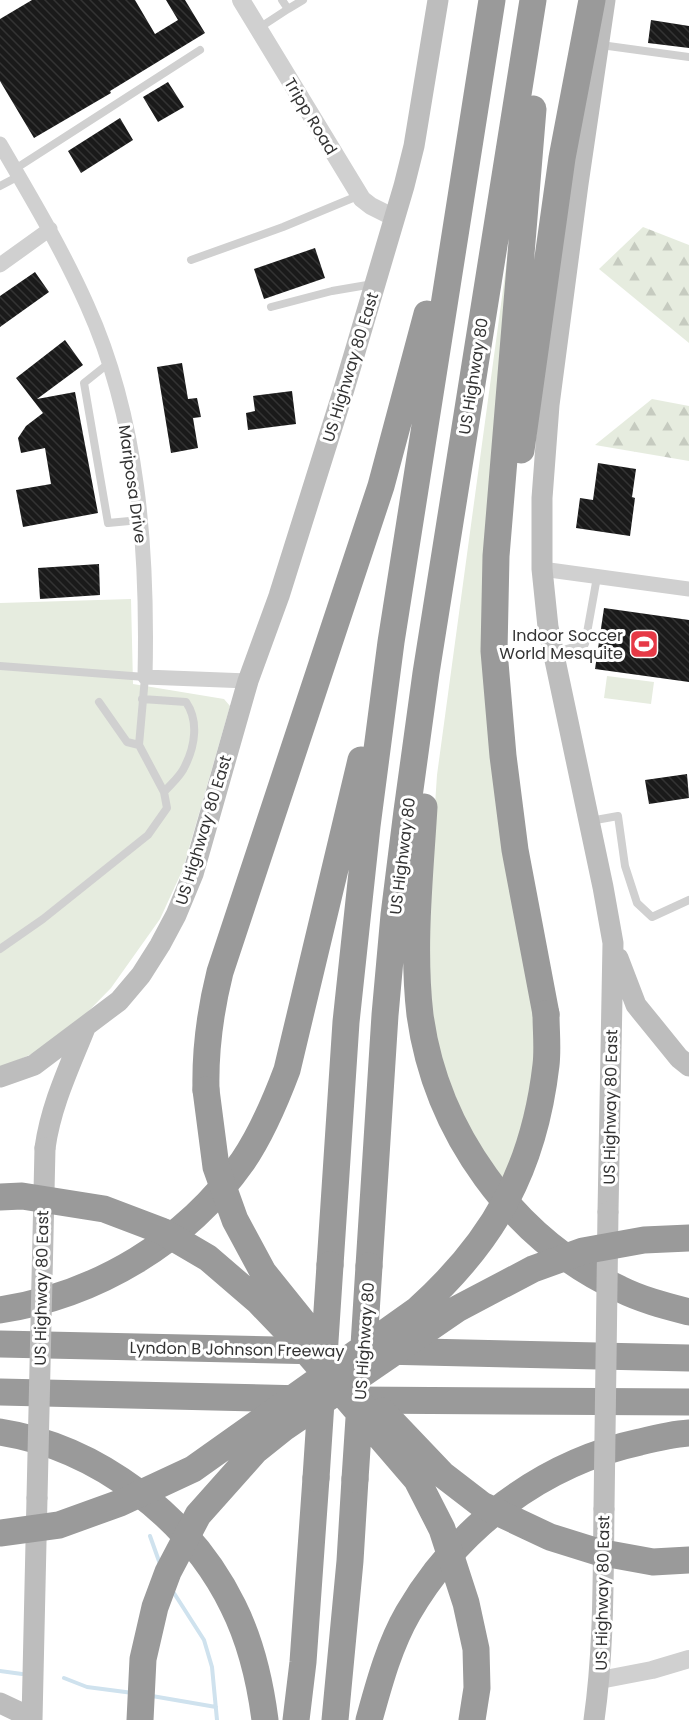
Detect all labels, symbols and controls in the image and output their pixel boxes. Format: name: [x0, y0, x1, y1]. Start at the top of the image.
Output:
street label: Tripp Road: [279, 73, 343, 159]
street label: US Highway 80 East: [317, 289, 384, 445]
street label: US Highway 80: [453, 316, 494, 436]
street label: Mariposa Drive: [113, 423, 152, 545]
place label: Indoor Soccer World Mesquite: [499, 624, 623, 665]
sports icon: Indoor Soccer World Mesquite: [628, 628, 660, 660]
street label: US Highway 80 East: [170, 752, 237, 908]
street label: US Highway 80: [384, 796, 421, 916]
street label: US Highway 80 East: [598, 1029, 623, 1185]
street label: US Highway 80 East: [29, 1210, 54, 1366]
street label: US Highway 80: [349, 1281, 380, 1401]
street label: Lyndon B Johnson Freeway: [129, 1336, 345, 1363]
street label: US Highway 80 East: [590, 1515, 615, 1671]

